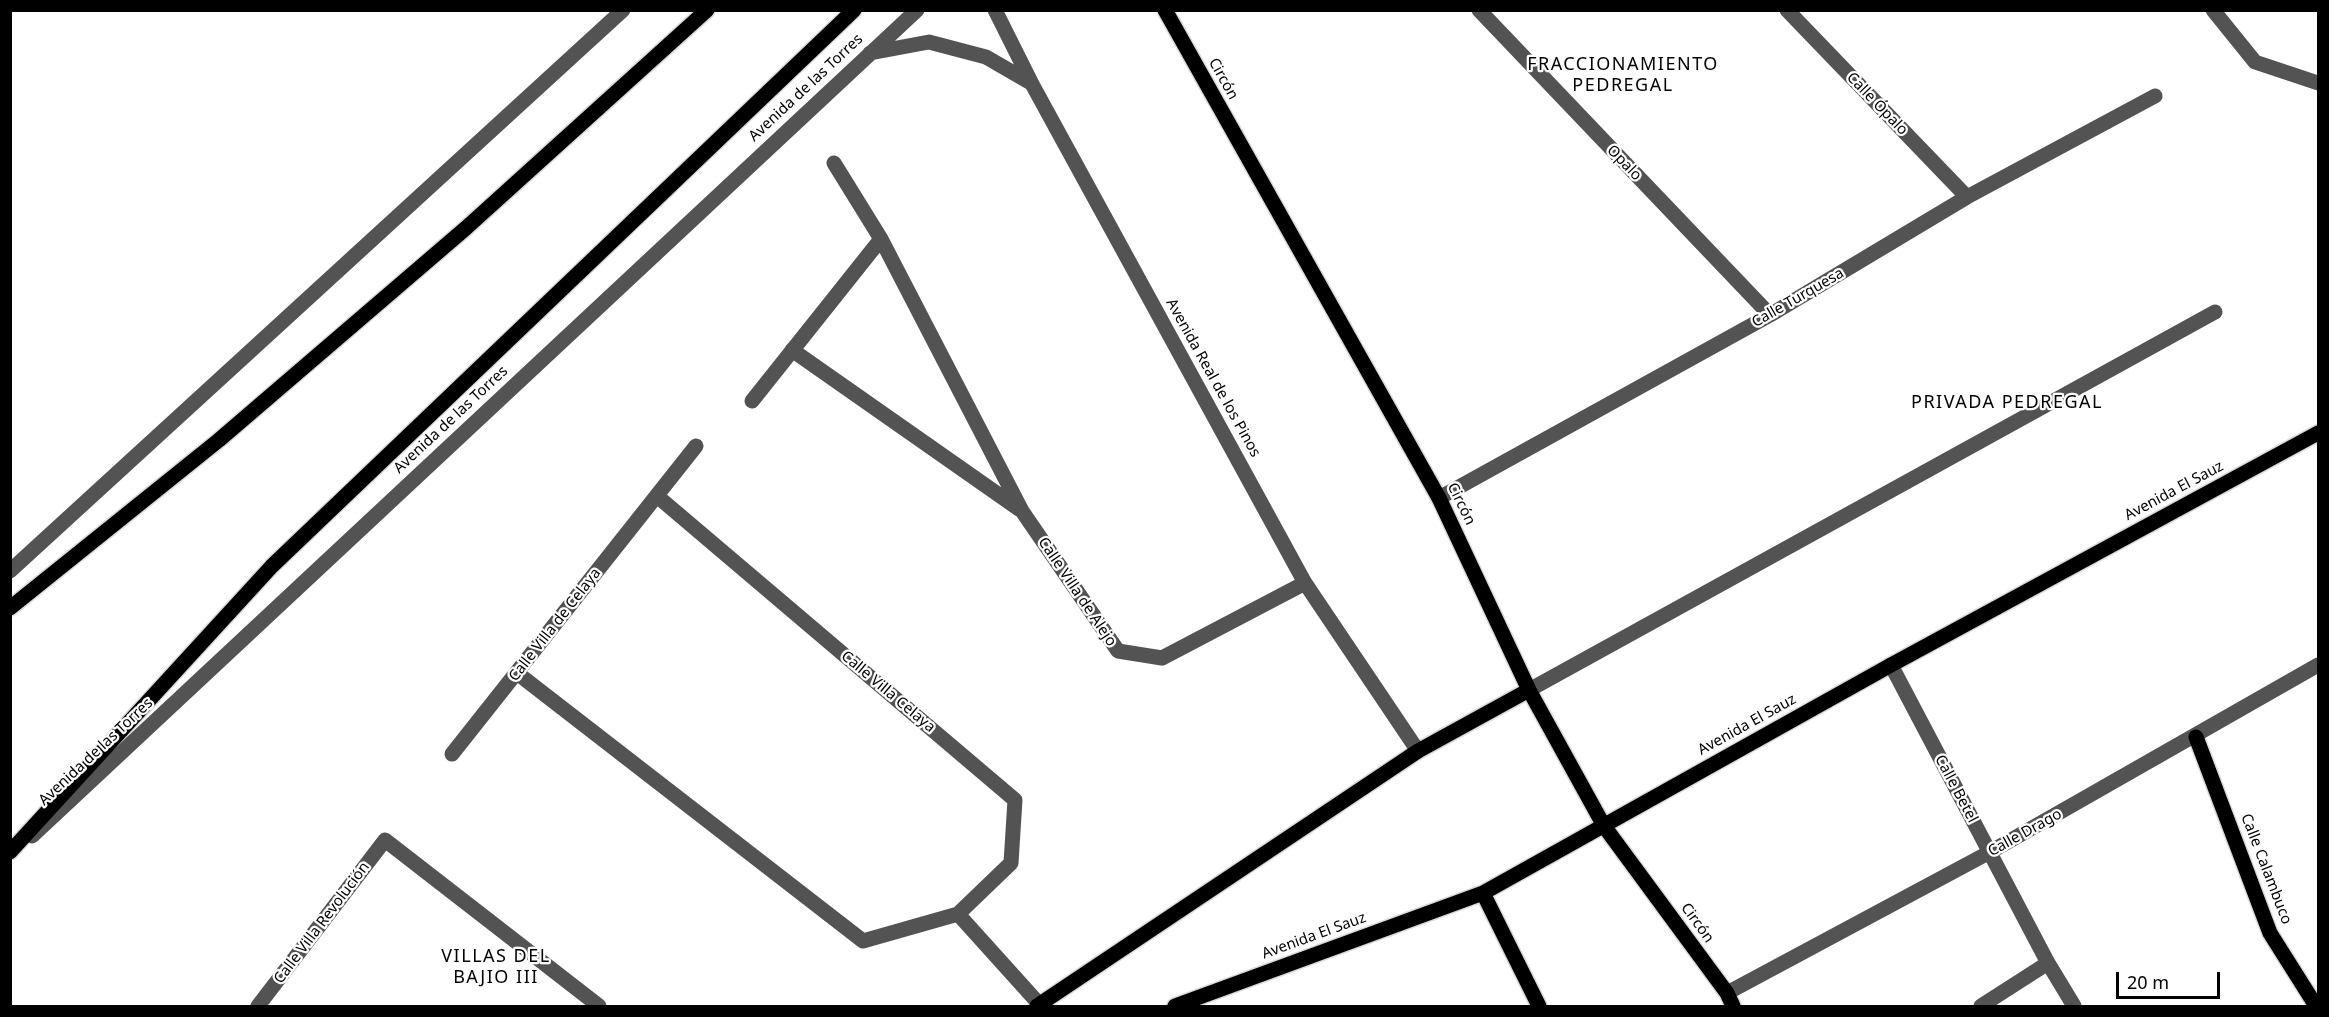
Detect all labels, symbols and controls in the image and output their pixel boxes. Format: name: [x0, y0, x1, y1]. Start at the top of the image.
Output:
street label: Avenida de las Torres: [745, 30, 867, 146]
district label: FRACCIONAMIENTO PEDREGAL: [1527, 54, 1719, 97]
street label: Circón: [1204, 55, 1242, 103]
street label: Calle Ópalo: [1843, 69, 1911, 139]
street label: Opalo: [1603, 142, 1645, 184]
street label: Calle Turquesa: [1749, 264, 1847, 332]
street label: Avenida Real de los Pinos: [1162, 296, 1264, 460]
street label: Avenida de las Torres: [390, 362, 512, 478]
district label: PRIVADA PEDREGAL: [1911, 392, 2103, 414]
street label: Avenida El Sauz: [2121, 457, 2227, 525]
street label: Circón: [1443, 480, 1479, 528]
street label: Calle Villa de Alejo: [1034, 534, 1120, 650]
street label: Calle Villa de Celaya: [505, 565, 605, 685]
street label: Calle Villa Celaya: [837, 647, 939, 737]
street label: Avenida El Sauz: [1695, 691, 1799, 759]
street label: Avenida de las Torres: [35, 694, 157, 810]
street label: Calle Betel: [1931, 752, 1981, 826]
street label: Calle Drago: [1985, 805, 2065, 861]
street label: Calle Calambuco: [2237, 811, 2295, 927]
street label: Calle Villa Revolución: [270, 859, 374, 987]
street label: Circón: [1677, 900, 1717, 946]
street label: Avenida El Sauz: [1260, 909, 1368, 963]
district label: VILLAS DEL BAJIO III: [441, 946, 551, 988]
scale bar: [2119, 960, 2222, 998]
text: 20 m: [2127, 970, 2169, 994]

